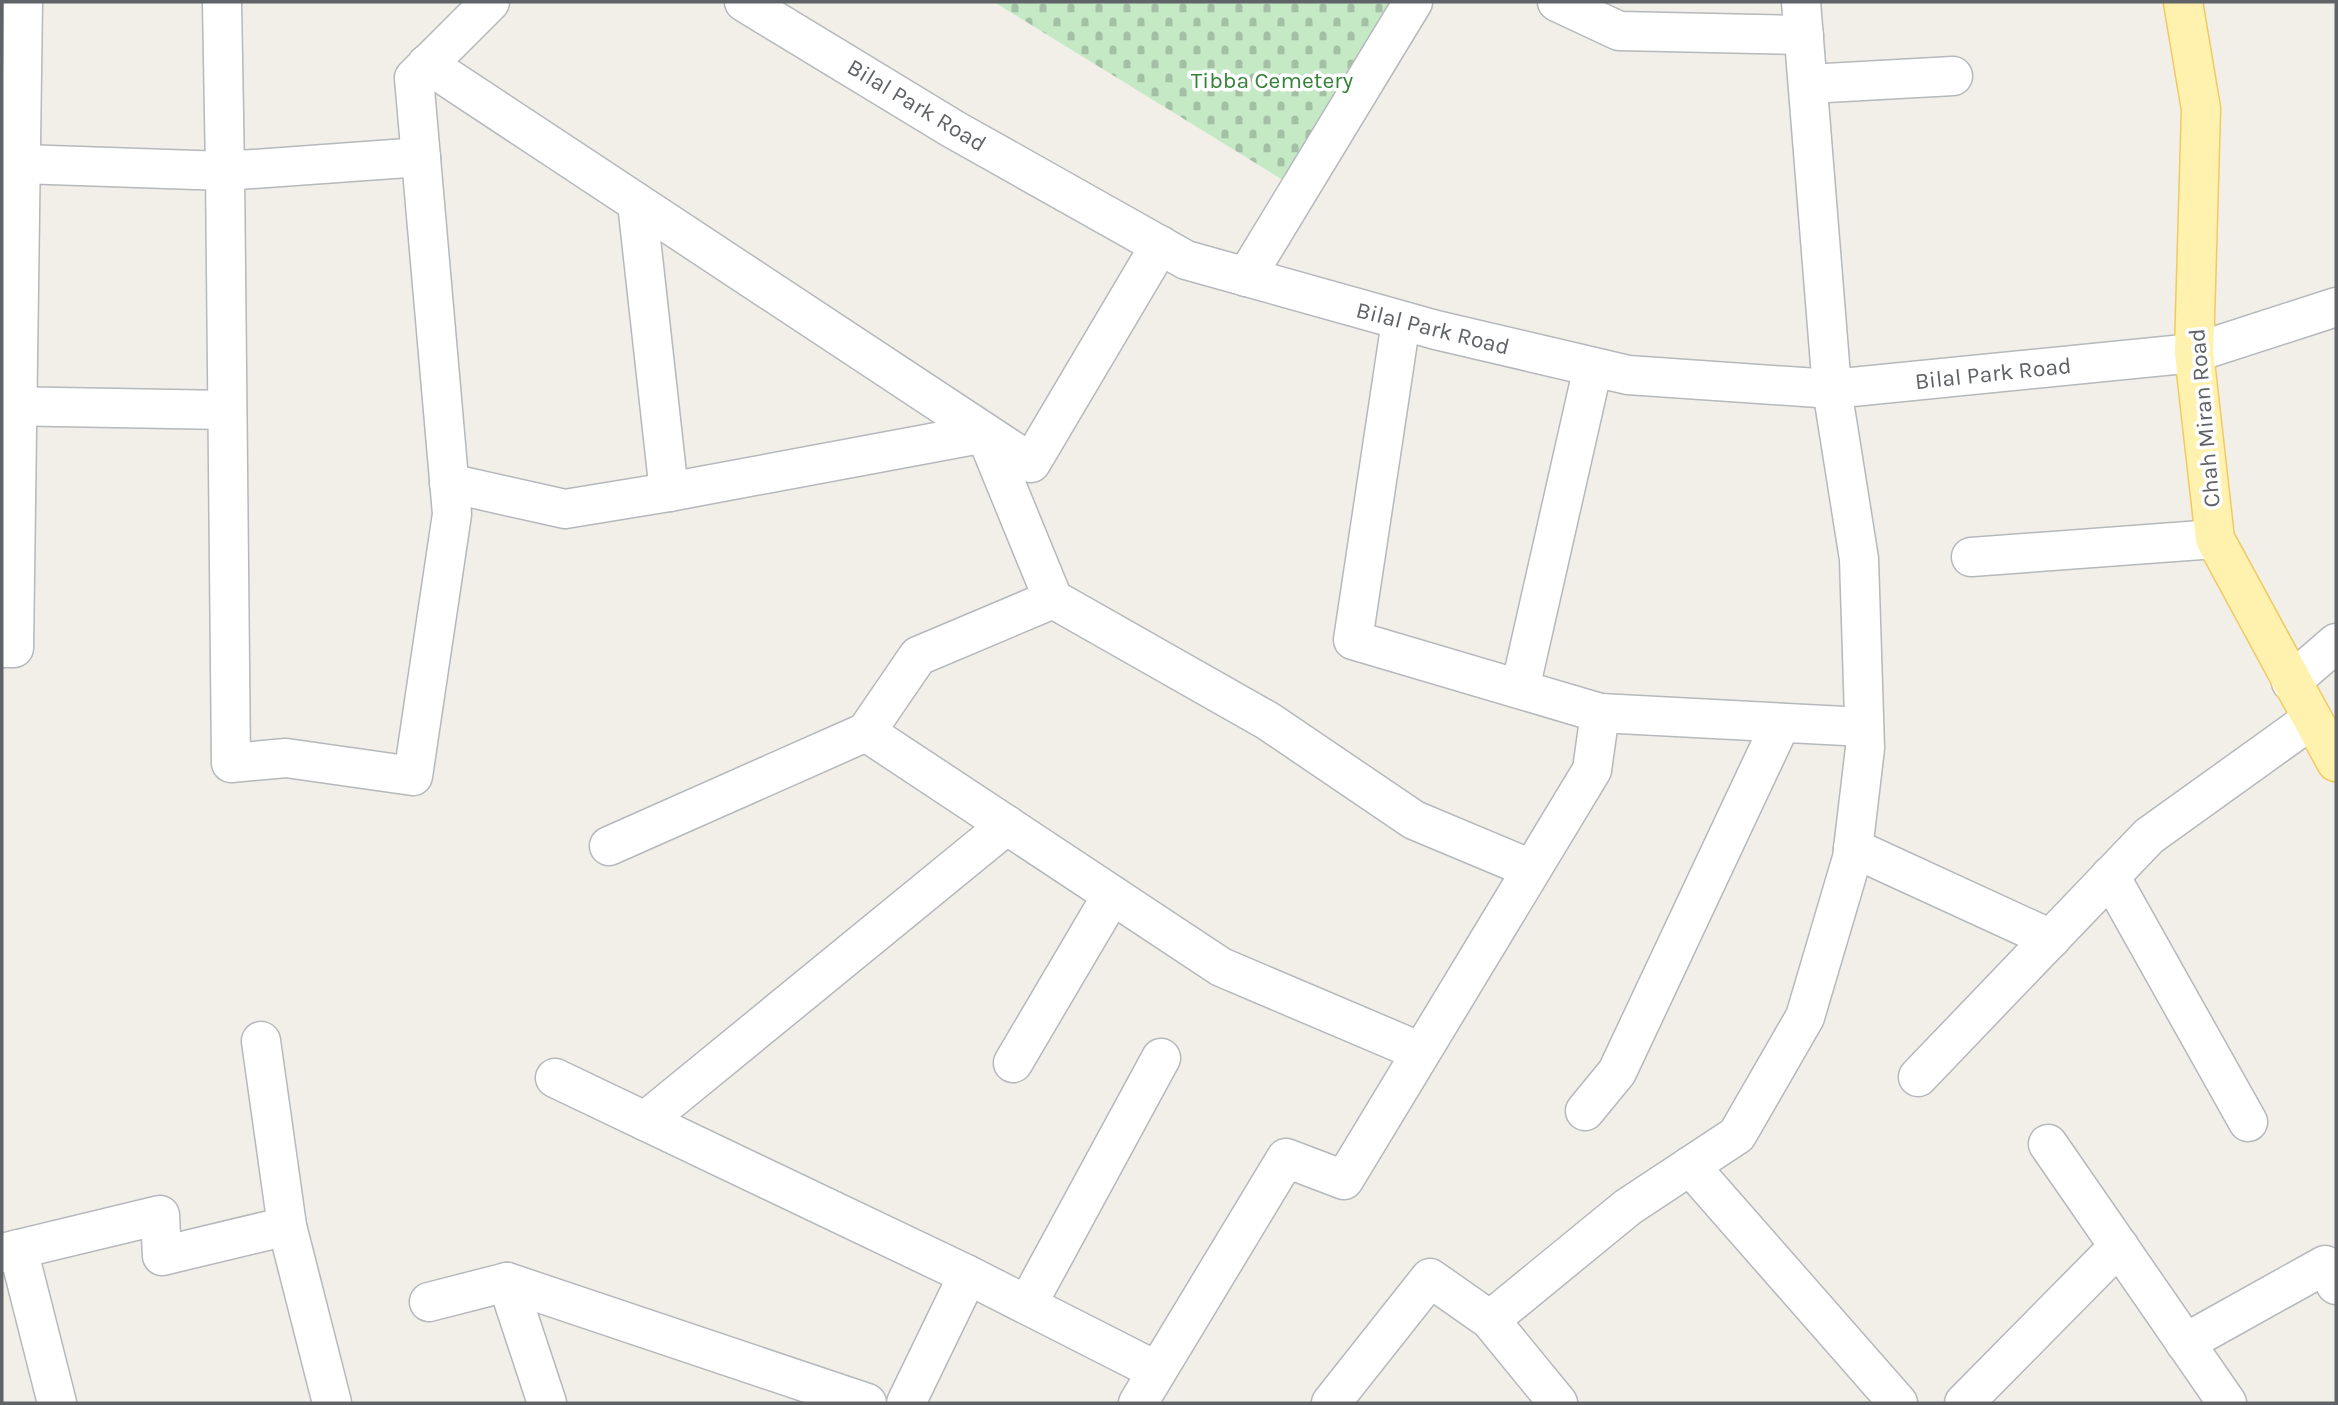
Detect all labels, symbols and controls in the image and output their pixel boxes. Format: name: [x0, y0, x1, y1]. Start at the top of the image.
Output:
street label: Bilal Park Road: [842, 53, 991, 157]
park label: Tibba Cemetery: [1191, 67, 1354, 94]
street label: Bilal Park Road: [1353, 296, 1512, 361]
street label: Chah Miran Road: [2183, 327, 2226, 509]
street label: Bilal Park Road: [1913, 352, 2073, 395]

